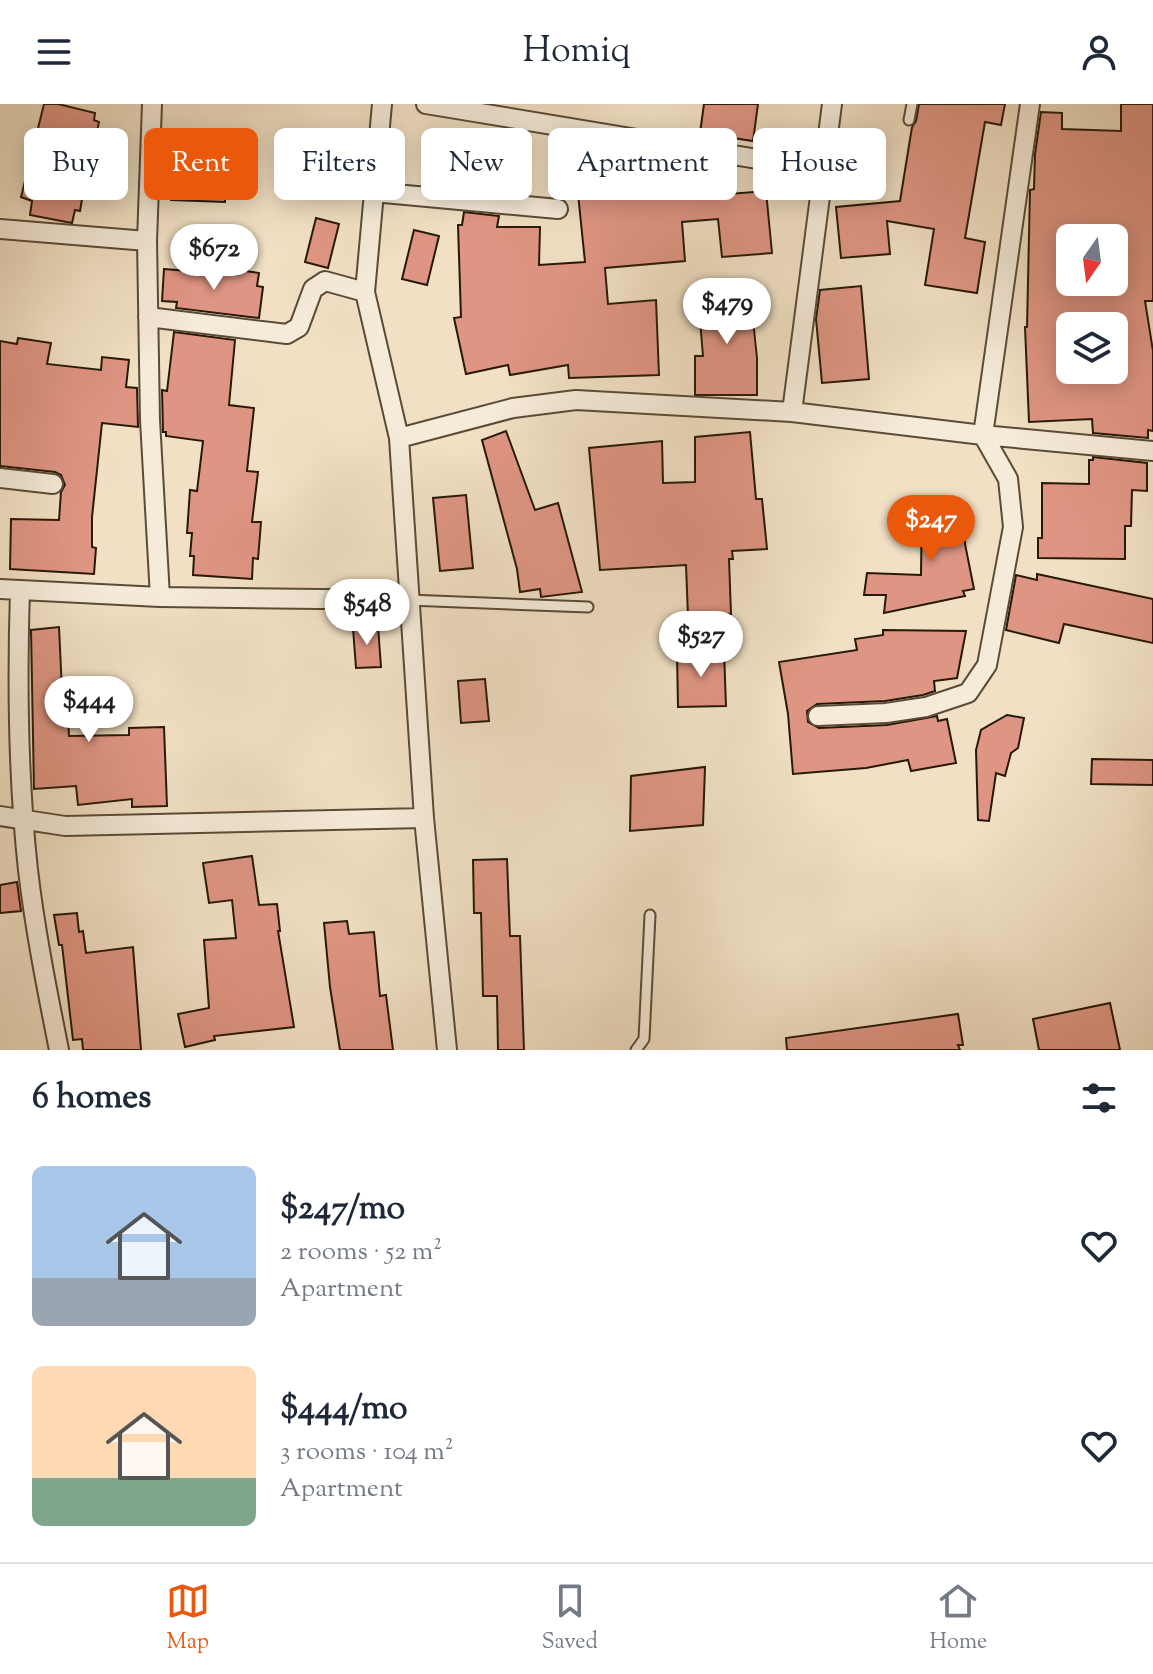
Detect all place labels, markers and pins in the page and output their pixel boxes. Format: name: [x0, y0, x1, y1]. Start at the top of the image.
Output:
pin: $672: [167, 224, 261, 292]
pin: $479: [680, 278, 774, 346]
pin: $247: [884, 495, 978, 563]
pin: $548: [320, 579, 414, 647]
pin: $527: [654, 611, 748, 679]
pin: $444: [42, 676, 136, 744]

